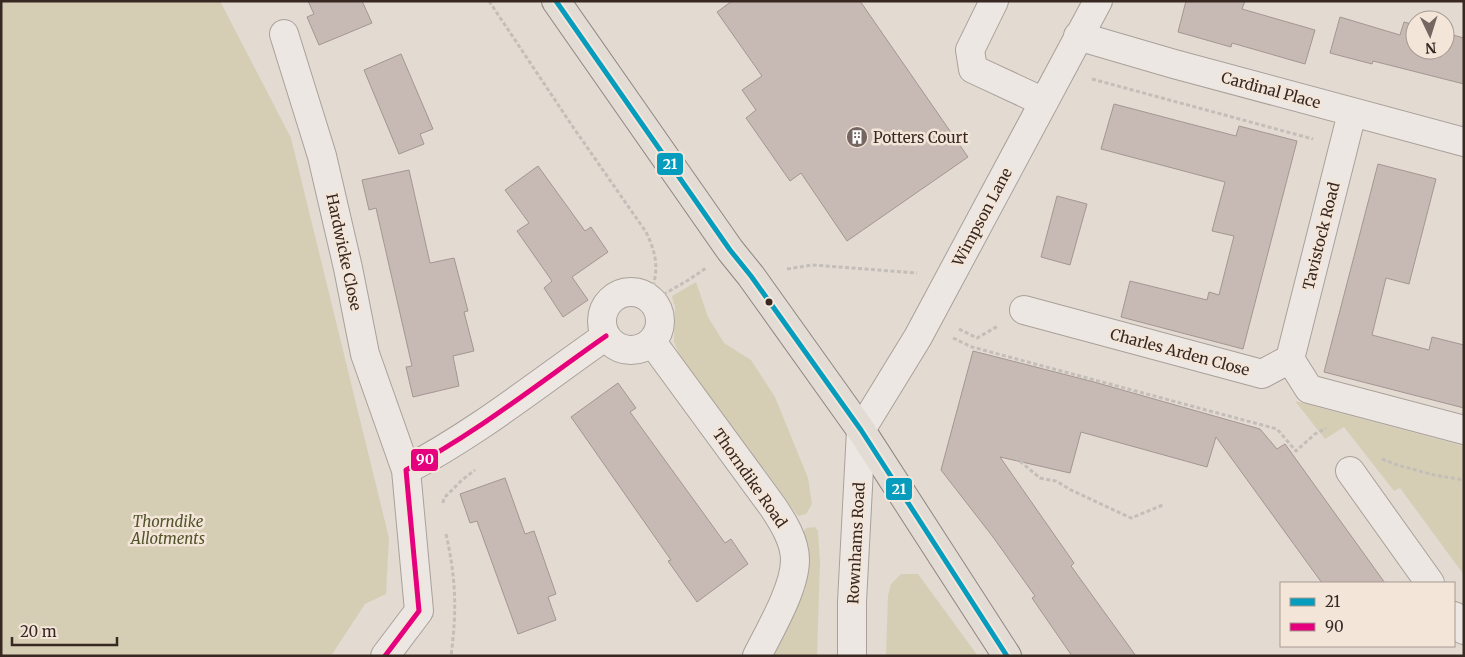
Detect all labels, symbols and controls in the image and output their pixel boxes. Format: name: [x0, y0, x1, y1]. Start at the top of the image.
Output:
north arrow: [1405, 10, 1455, 60]
text: N: [1425, 39, 1437, 57]
street label: Cardinal Place: [1219, 68, 1323, 112]
building icon: Potters Court: [845, 125, 869, 149]
place label: Potters Court: [873, 128, 968, 147]
line badge: 21: [656, 152, 684, 176]
text: 21: [663, 155, 678, 173]
street label: Wimpson Lane: [948, 164, 1016, 270]
street label: Tavistock Road: [1298, 180, 1344, 292]
street label: Hardwicke Close: [322, 192, 366, 312]
unlabelled marker: [764, 297, 774, 307]
street label: Charles Arden Close: [1108, 324, 1252, 380]
street label: Thorndike Road: [709, 425, 791, 531]
line badge: 90: [410, 448, 439, 472]
text: 90: [416, 450, 434, 468]
line badge: 21: [885, 477, 913, 501]
text: 21: [892, 480, 907, 498]
street label: Rownhams Road: [843, 482, 869, 604]
park label: Thorndike Allotments: [130, 512, 205, 548]
legend: [1280, 582, 1455, 647]
text: 21: [1325, 592, 1340, 611]
scale bar: [12, 614, 118, 646]
text: 90: [1325, 617, 1344, 636]
text: 20 m: [20, 622, 57, 641]

